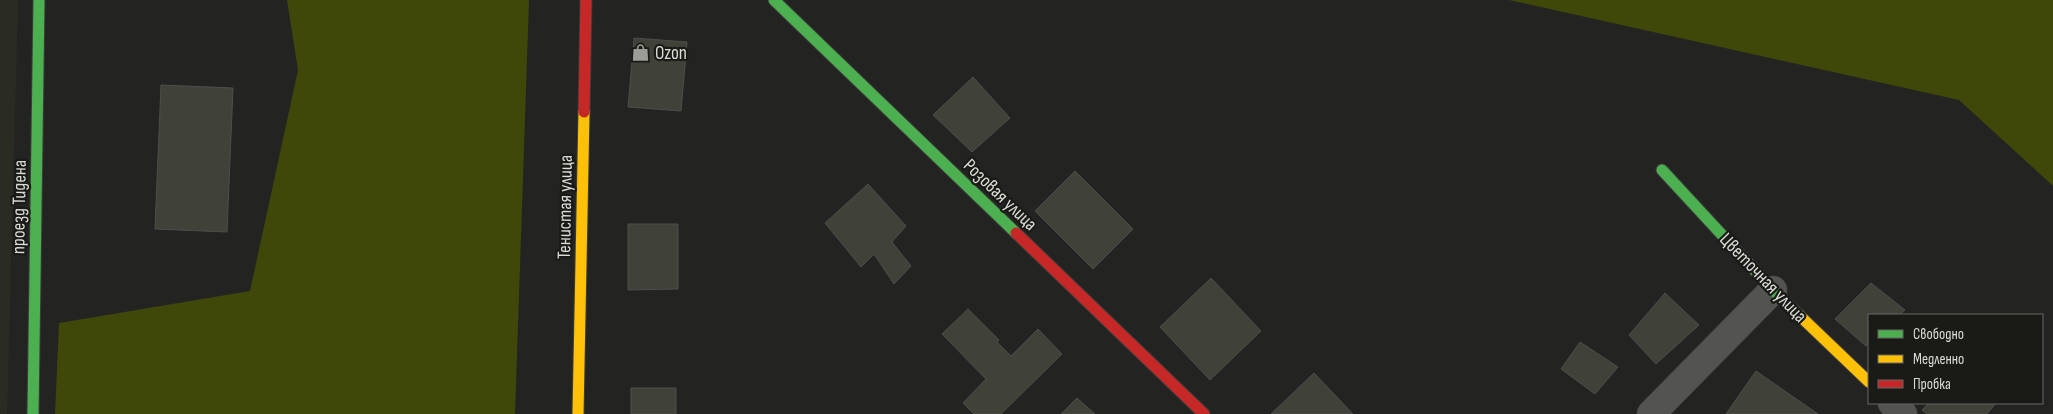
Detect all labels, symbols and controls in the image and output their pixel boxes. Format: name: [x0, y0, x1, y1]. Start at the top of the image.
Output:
shop icon: Ozon: [631, 42, 651, 62]
place label: Ozon: [655, 42, 687, 65]
street label: Розовая улица: [958, 154, 1042, 236]
street label: Тенистая улица: [553, 155, 578, 259]
street label: проезд Тидена: [7, 160, 32, 254]
street label: Цветочная улица: [1714, 228, 1811, 328]
legend: [1868, 314, 2043, 404]
text: Свободно: [1913, 325, 1964, 344]
text: Медленно: [1913, 350, 1964, 369]
text: Пробка: [1913, 375, 1951, 394]

